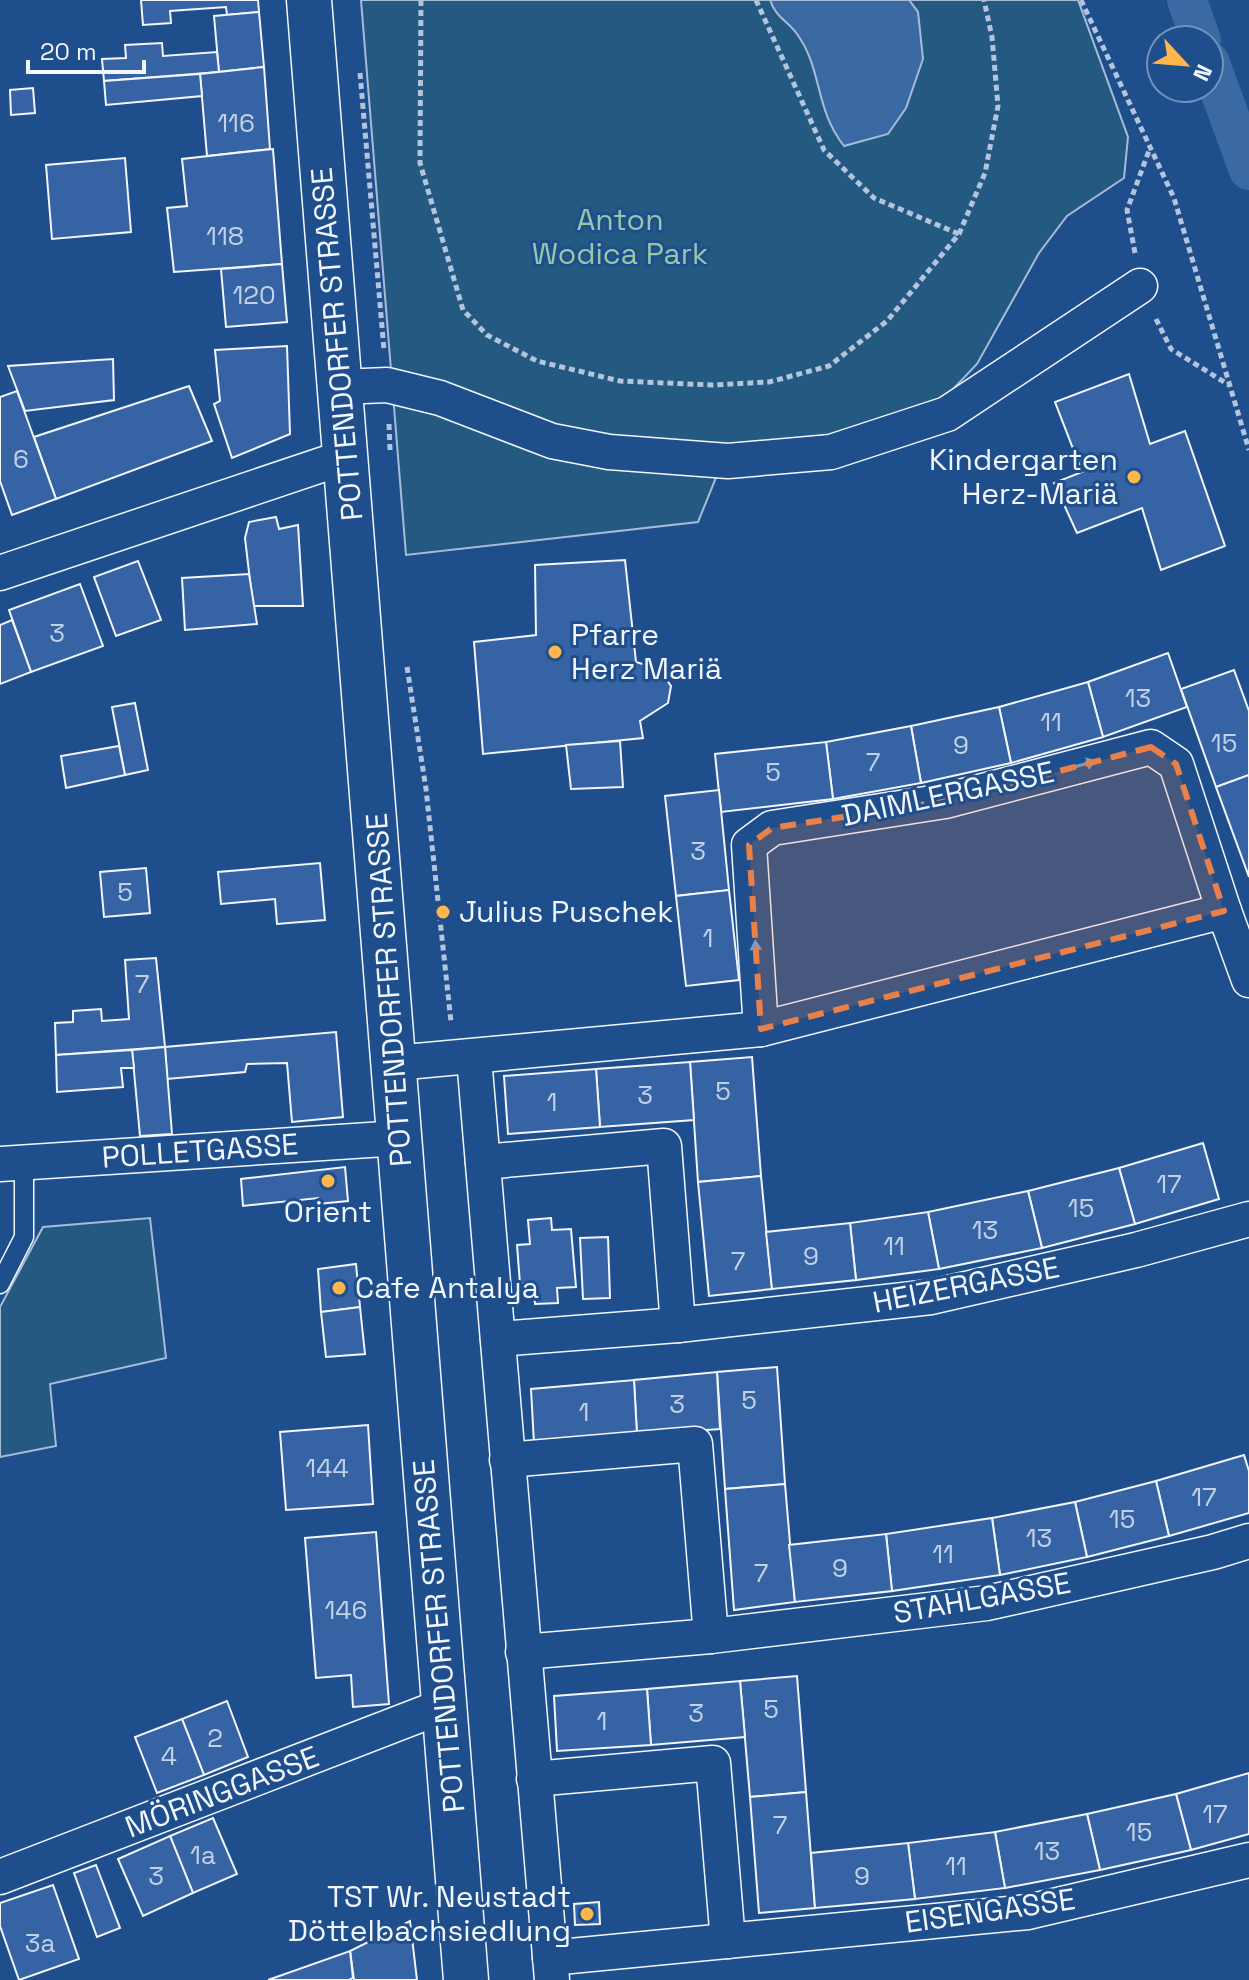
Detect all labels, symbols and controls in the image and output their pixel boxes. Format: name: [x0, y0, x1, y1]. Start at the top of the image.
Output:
scale bar: [28, 24, 144, 74]
north arrow: [1145, 24, 1225, 104]
text: 20 m: [40, 36, 97, 67]
text: N: [1187, 60, 1219, 86]
house number: 116: [217, 106, 255, 140]
street label: POTTENDORFER STRASSE: [302, 166, 371, 522]
park label: Anton Wodica Park: [532, 200, 708, 273]
house number: 118: [206, 219, 244, 253]
house number: 120: [232, 278, 276, 312]
place label: Kindergarten Herz-Mariä: [929, 440, 1118, 513]
house number: 6: [13, 442, 29, 476]
marker: Kindergarten Herz-Mariä: [1125, 468, 1143, 486]
place label: Pfarre Herz Mariä: [571, 615, 722, 688]
house number: 3: [49, 616, 65, 650]
marker: Pfarre Herz Mariä: [546, 643, 564, 661]
house number: 13: [1125, 681, 1151, 715]
house number: 11: [1040, 705, 1062, 739]
house number: 15: [1211, 726, 1237, 760]
house number: 9: [953, 728, 969, 762]
house number: 7: [866, 745, 880, 779]
street label: DAIMLERGASSE: [838, 752, 1058, 835]
house number: 5: [765, 755, 781, 789]
one-way arrow: [1073, 758, 1098, 770]
street label: POTTENDORFER STRASSE: [357, 812, 420, 1168]
house number: 3: [690, 834, 706, 868]
house number: 5: [117, 875, 133, 909]
place label: Julius Puschek: [459, 892, 673, 931]
marker: Julius Puschek: [434, 903, 452, 921]
house number: 1: [703, 921, 713, 955]
one-way arrow: [749, 939, 762, 964]
house number: 7: [135, 967, 149, 1001]
house number: 5: [715, 1074, 731, 1108]
house number: 3: [637, 1078, 653, 1112]
house number: 1: [547, 1085, 557, 1119]
street label: POLLETGASSE: [100, 1124, 299, 1177]
house number: 17: [1156, 1167, 1182, 1201]
marker: Orient: [319, 1172, 337, 1190]
house number: 15: [1068, 1191, 1094, 1225]
place label: Orient: [284, 1192, 372, 1231]
house number: 13: [972, 1213, 998, 1247]
house number: 11: [883, 1229, 905, 1263]
house number: 9: [803, 1239, 819, 1273]
house number: 7: [731, 1244, 745, 1278]
street label: HEIZERGASSE: [869, 1247, 1063, 1322]
place label: Cafe Antalya: [355, 1268, 539, 1307]
marker: Cafe Antalya: [330, 1279, 348, 1297]
house number: 5: [741, 1383, 757, 1417]
house number: 3: [669, 1387, 685, 1421]
house number: 1: [579, 1395, 589, 1429]
house number: 144: [305, 1451, 349, 1485]
street label: POTTENDORFER STRASSE: [404, 1458, 473, 1814]
house number: 17: [1191, 1480, 1217, 1514]
house number: 15: [1109, 1502, 1135, 1536]
house number: 13: [1026, 1521, 1052, 1555]
house number: 11: [932, 1537, 954, 1571]
house number: 9: [832, 1551, 848, 1585]
house number: 7: [754, 1556, 768, 1590]
street label: STAHLGASSE: [890, 1563, 1074, 1632]
house number: 146: [324, 1593, 368, 1627]
house number: 5: [763, 1692, 779, 1726]
house number: 3: [688, 1696, 704, 1730]
house number: 1: [597, 1704, 607, 1738]
house number: 2: [207, 1721, 223, 1755]
street label: MÖRINGGASSE: [119, 1737, 324, 1846]
house number: 4: [161, 1739, 177, 1773]
house number: 17: [1202, 1797, 1228, 1831]
house number: 7: [773, 1808, 787, 1842]
house number: 15: [1126, 1815, 1152, 1849]
house number: 13: [1034, 1834, 1060, 1868]
house number: 1a: [190, 1838, 216, 1872]
house number: 11: [945, 1849, 967, 1883]
house number: 3: [148, 1859, 164, 1893]
house number: 9: [854, 1859, 870, 1893]
place label: TST Wr. Neustadt Döttelbachsiedlung: [288, 1877, 571, 1950]
street label: EISENGASSE: [902, 1879, 1078, 1942]
marker: TST Wr. Neustadt Döttelbachsiedlung: [578, 1905, 596, 1923]
house number: 3a: [25, 1926, 55, 1960]

